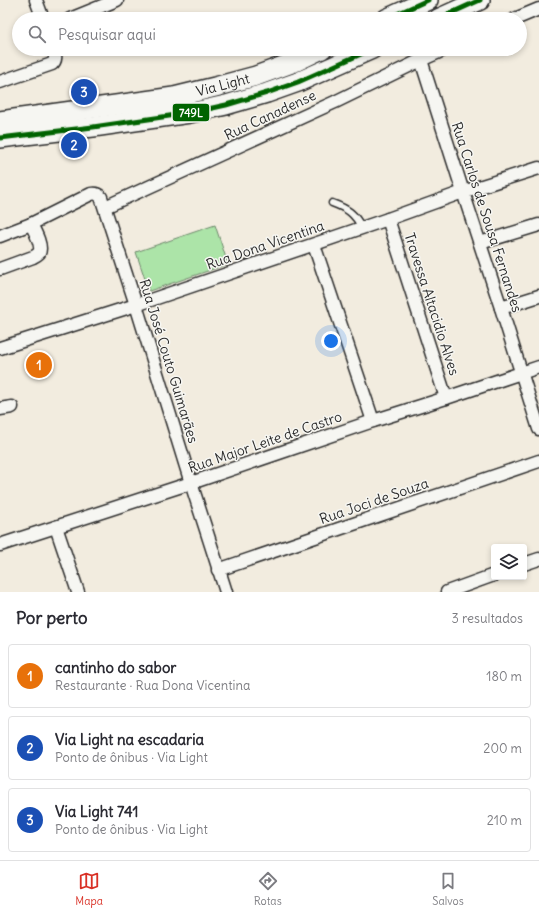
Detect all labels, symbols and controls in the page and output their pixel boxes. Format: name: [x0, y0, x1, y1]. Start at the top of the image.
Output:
search box: [12, 12, 527, 56]
icon: search: [26, 23, 48, 45]
text: Pesquisar aqui: [58, 25, 156, 44]
street label: Via Light: [194, 69, 252, 100]
pin: 3: [71, 77, 97, 107]
street label: Rua Canadense: [221, 86, 319, 144]
line badge: 749L: [172, 103, 210, 122]
text: 749L: [179, 106, 203, 120]
street label: Rua Carlos de Sousa Fernandes: [448, 120, 526, 314]
pin: 2: [61, 130, 87, 160]
street label: Rua Dona Vicentina: [204, 216, 326, 274]
street label: Travessa Altacidio Alves: [400, 230, 464, 378]
street label: Rua José Couto Guimarães: [135, 277, 203, 445]
your location: [321, 331, 341, 351]
pin: 1: [26, 350, 52, 380]
street label: Rua Major Leite de Castro: [186, 407, 344, 477]
street label: Rua Joci de Souza: [317, 474, 431, 528]
map controls: [491, 544, 527, 580]
button: layers: [491, 544, 527, 580]
text: Por perto: [16, 607, 87, 629]
text: 3 resultados: [452, 610, 523, 627]
text: cantinho do sabor: [55, 658, 176, 677]
text: 1: [27, 668, 33, 685]
text: 180 m: [486, 668, 522, 685]
text: Restaurante · Rua Dona Vicentina: [55, 677, 250, 694]
text: Via Light na escadaria: [55, 730, 204, 749]
text: 2: [26, 740, 34, 757]
text: 200 m: [483, 740, 522, 757]
text: Ponto de ônibus · Via Light: [55, 749, 208, 766]
text: Via Light 741: [55, 802, 138, 821]
text: 3: [26, 812, 34, 829]
text: 210 m: [487, 812, 522, 829]
text: Ponto de ônibus · Via Light: [55, 821, 208, 838]
tab: Mapa: [75, 870, 103, 908]
tab: Rotas: [254, 870, 282, 908]
tab: Salvos: [432, 870, 464, 908]

